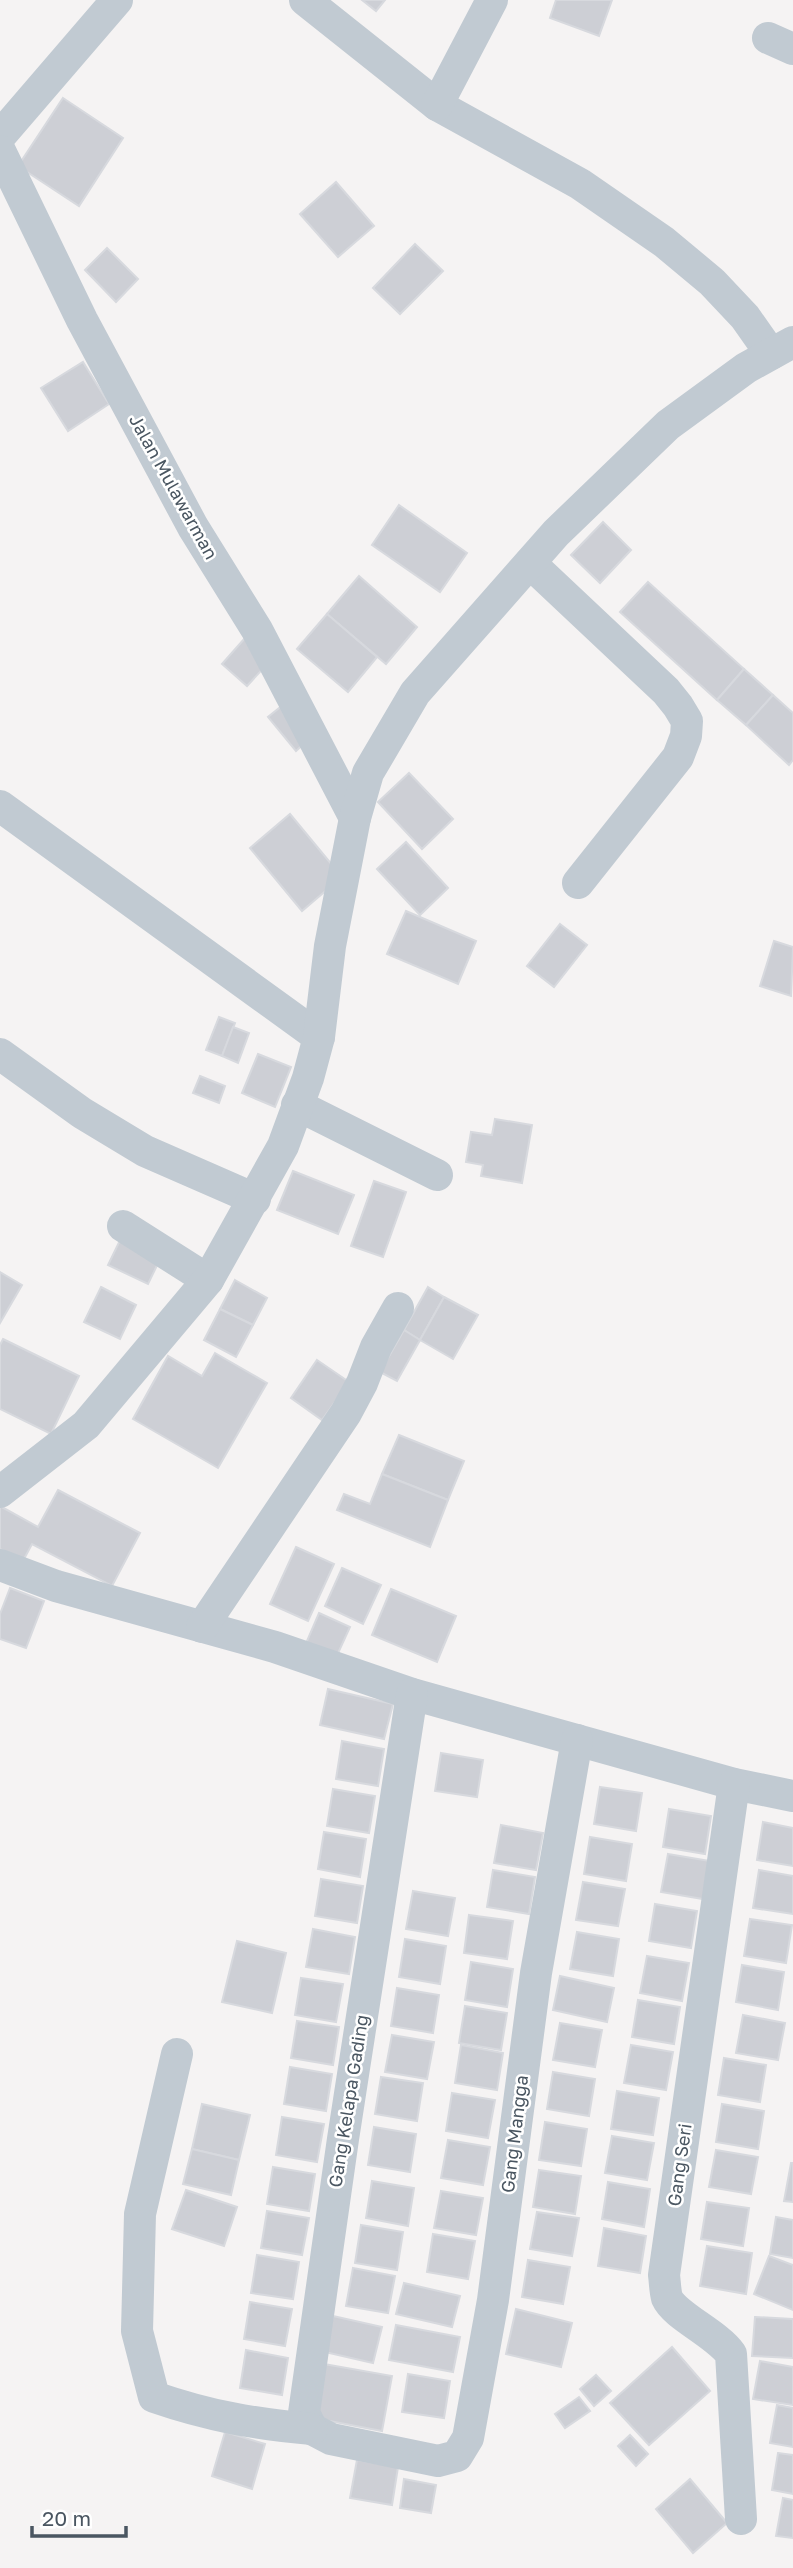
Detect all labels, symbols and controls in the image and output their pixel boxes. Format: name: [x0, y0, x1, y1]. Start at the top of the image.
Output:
street label: Jalan Mulawarman: [125, 410, 223, 563]
street label: Gang Kelapa Gading: [323, 2013, 373, 2189]
street label: Gang Mangga: [496, 2074, 532, 2194]
street label: Gang Seri: [662, 2122, 696, 2208]
scale bar: [32, 2494, 126, 2538]
text: 20 m: [42, 2505, 91, 2531]

